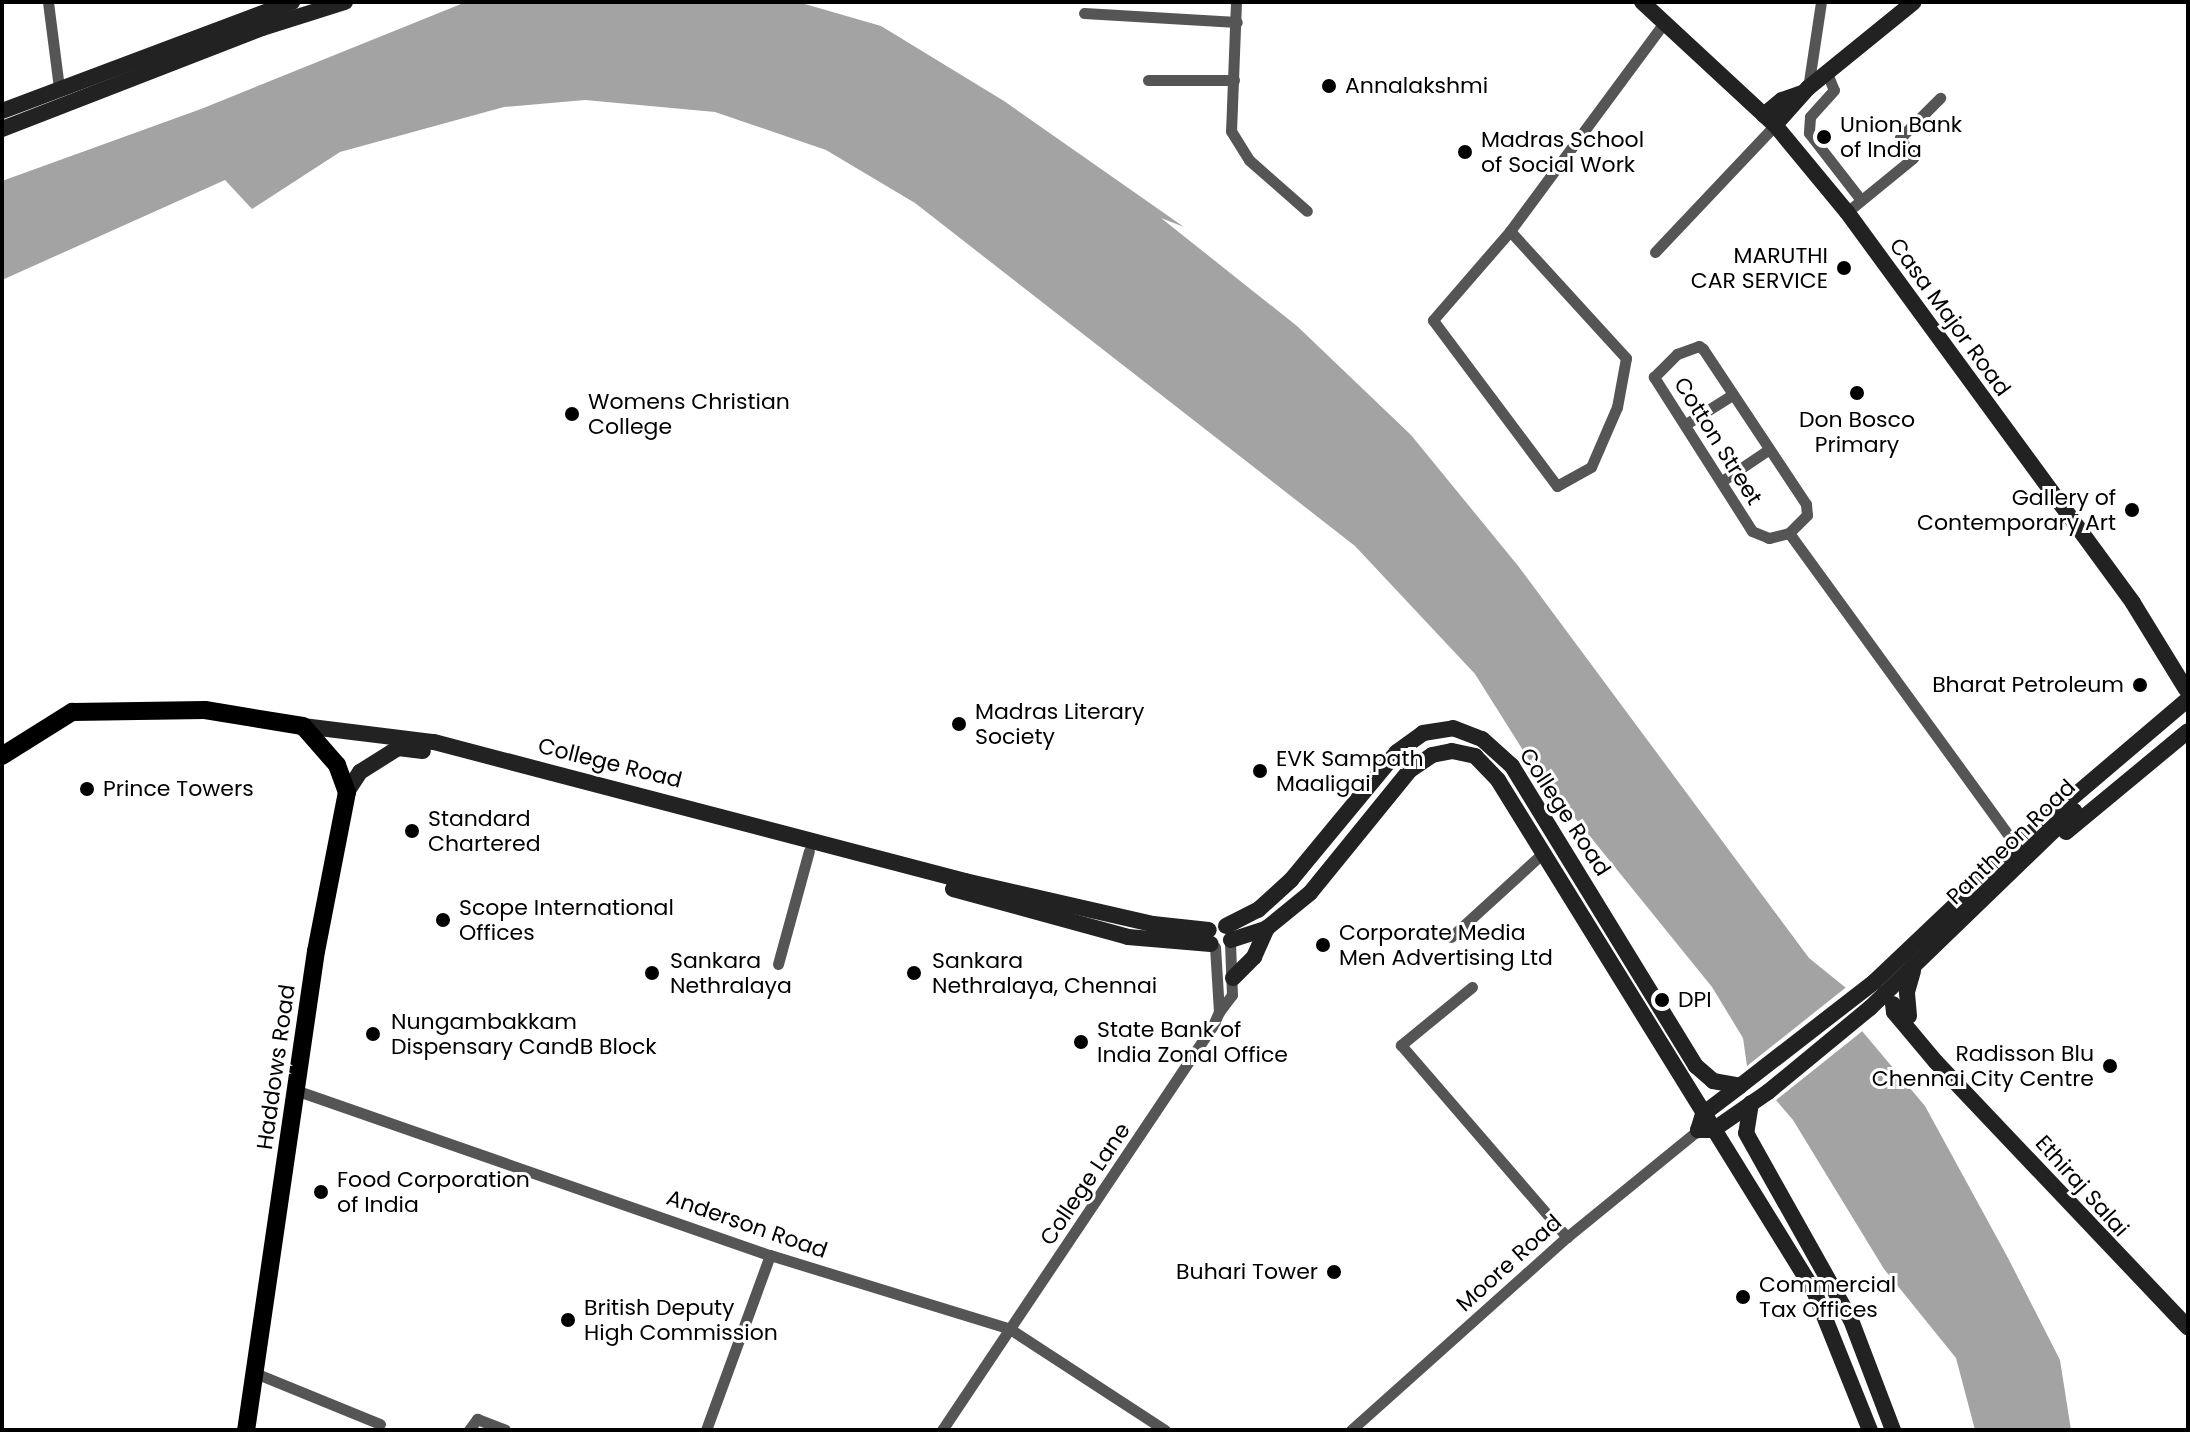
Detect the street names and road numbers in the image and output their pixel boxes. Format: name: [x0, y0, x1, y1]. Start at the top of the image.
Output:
street label: Casa Major Road: [1884, 233, 2016, 401]
street label: Cotton Street: [1668, 372, 1768, 510]
street label: College Road: [535, 732, 685, 794]
street label: College Road: [1514, 743, 1616, 881]
street label: Pantheon Road: [1941, 774, 2081, 910]
street label: Haddows Road: [251, 983, 301, 1151]
street label: College Lane: [1034, 1118, 1136, 1250]
street label: Ethiraj Salai: [2030, 1130, 2134, 1242]
street label: Anderson Road: [663, 1184, 831, 1264]
street label: Moore Road: [1451, 1209, 1567, 1317]

